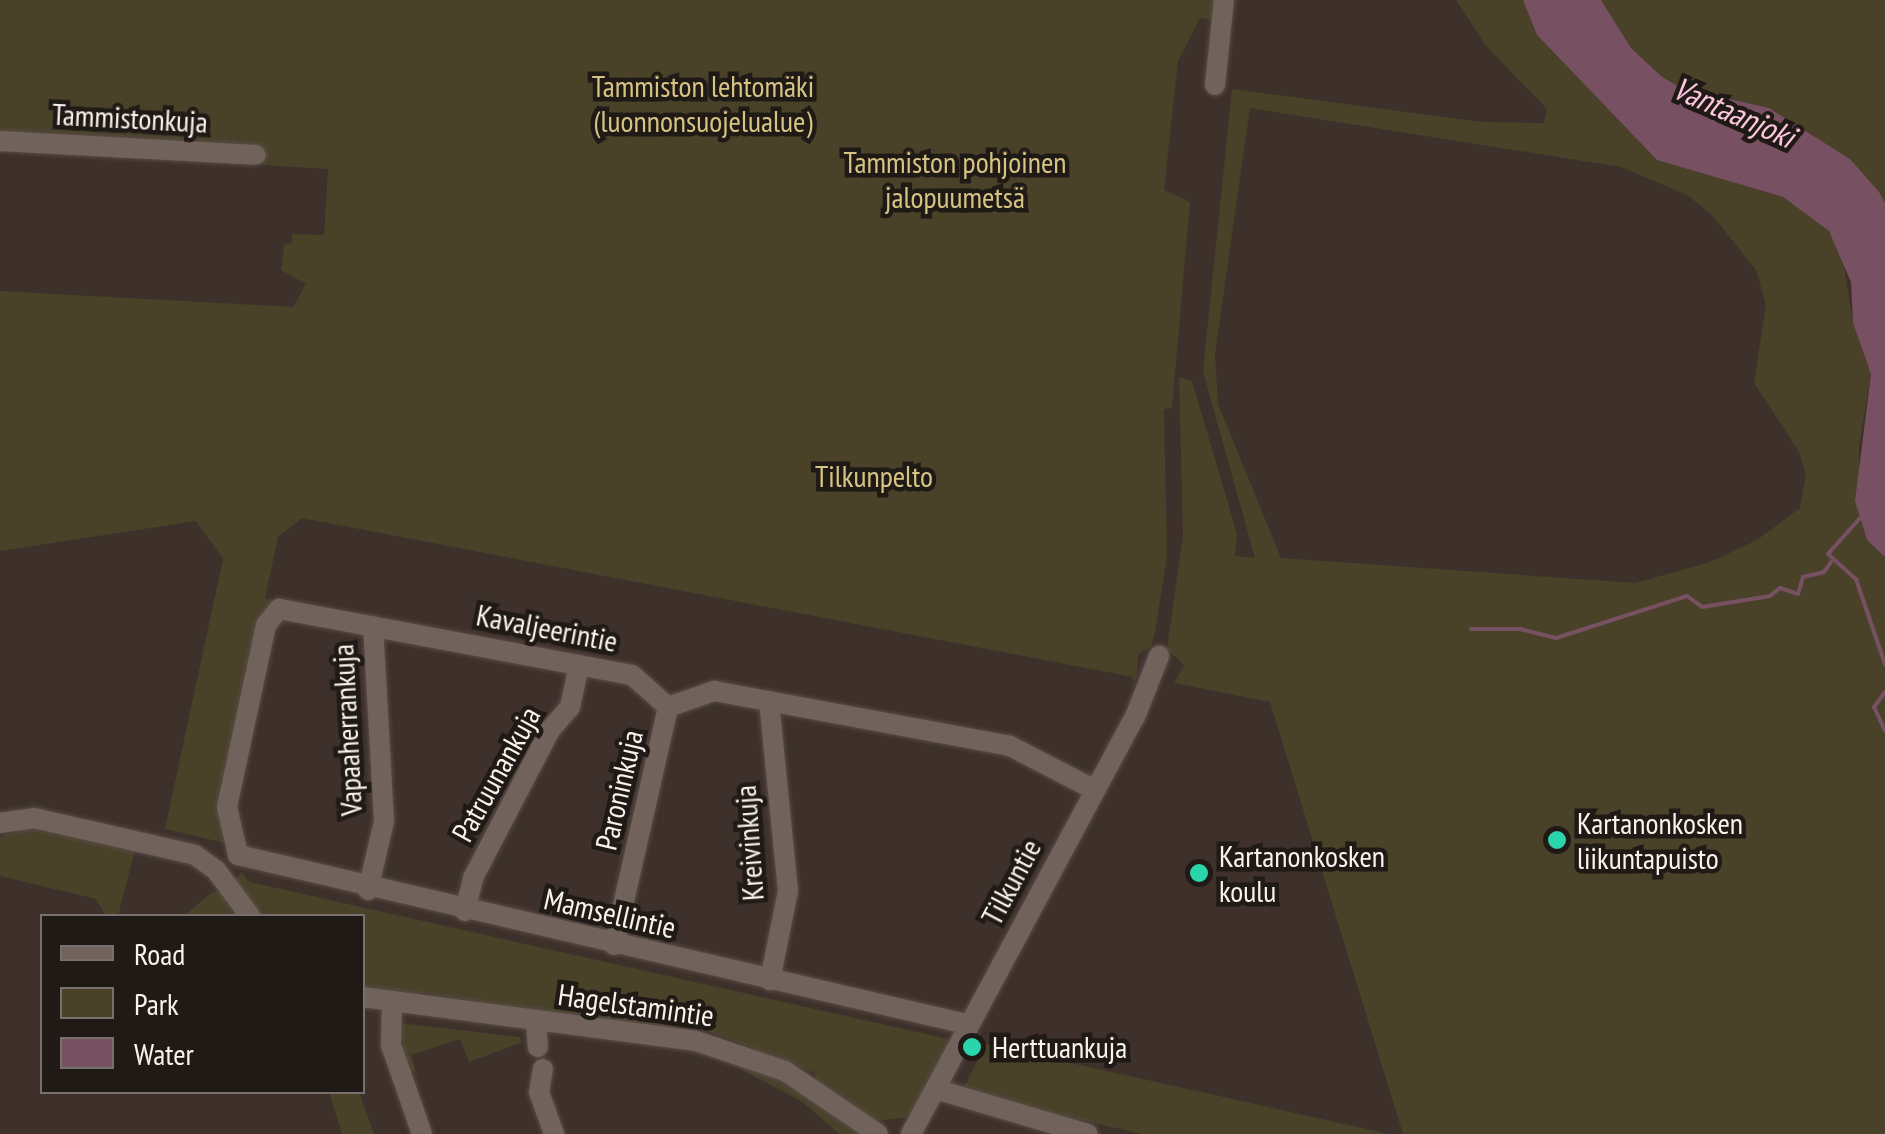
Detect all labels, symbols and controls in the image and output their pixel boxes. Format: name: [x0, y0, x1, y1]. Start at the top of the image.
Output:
park label: Tammiston lehtomäki (luonnonsuojelualue): [592, 68, 814, 138]
water label: Vantaanjoki: [1667, 68, 1801, 156]
street label: Tammistonkuja: [51, 96, 209, 140]
park label: Tammiston pohjoinen jalopuumetsä: [844, 144, 1066, 214]
park label: Tilkunpelto: [815, 458, 933, 494]
street label: Kavaljeerintie: [473, 597, 621, 659]
street label: Vapaaherrankuja: [325, 643, 369, 817]
street label: Patruunankuja: [444, 700, 548, 848]
street label: Paroninkuja: [588, 727, 650, 853]
street label: Kreivinkuja: [727, 784, 771, 902]
place label: Kartanonkosken liikuntapuisto: [1577, 805, 1743, 876]
marker: Kartanonkosken liikuntapuisto: [1546, 829, 1568, 851]
street label: Tilkuntie: [974, 833, 1048, 931]
place label: Kartanonkosken koulu: [1219, 838, 1385, 908]
marker: Kartanonkosken koulu: [1188, 862, 1210, 884]
street label: Mamsellintie: [541, 880, 679, 946]
legend: [40, 914, 365, 1094]
text: Road: [134, 934, 185, 973]
street label: Hagelstamintie: [556, 976, 716, 1034]
text: Park: [134, 984, 179, 1023]
place label: Herttuankuja: [992, 1029, 1127, 1065]
text: Water: [134, 1034, 194, 1073]
marker: Herttuankuja: [961, 1036, 983, 1058]

